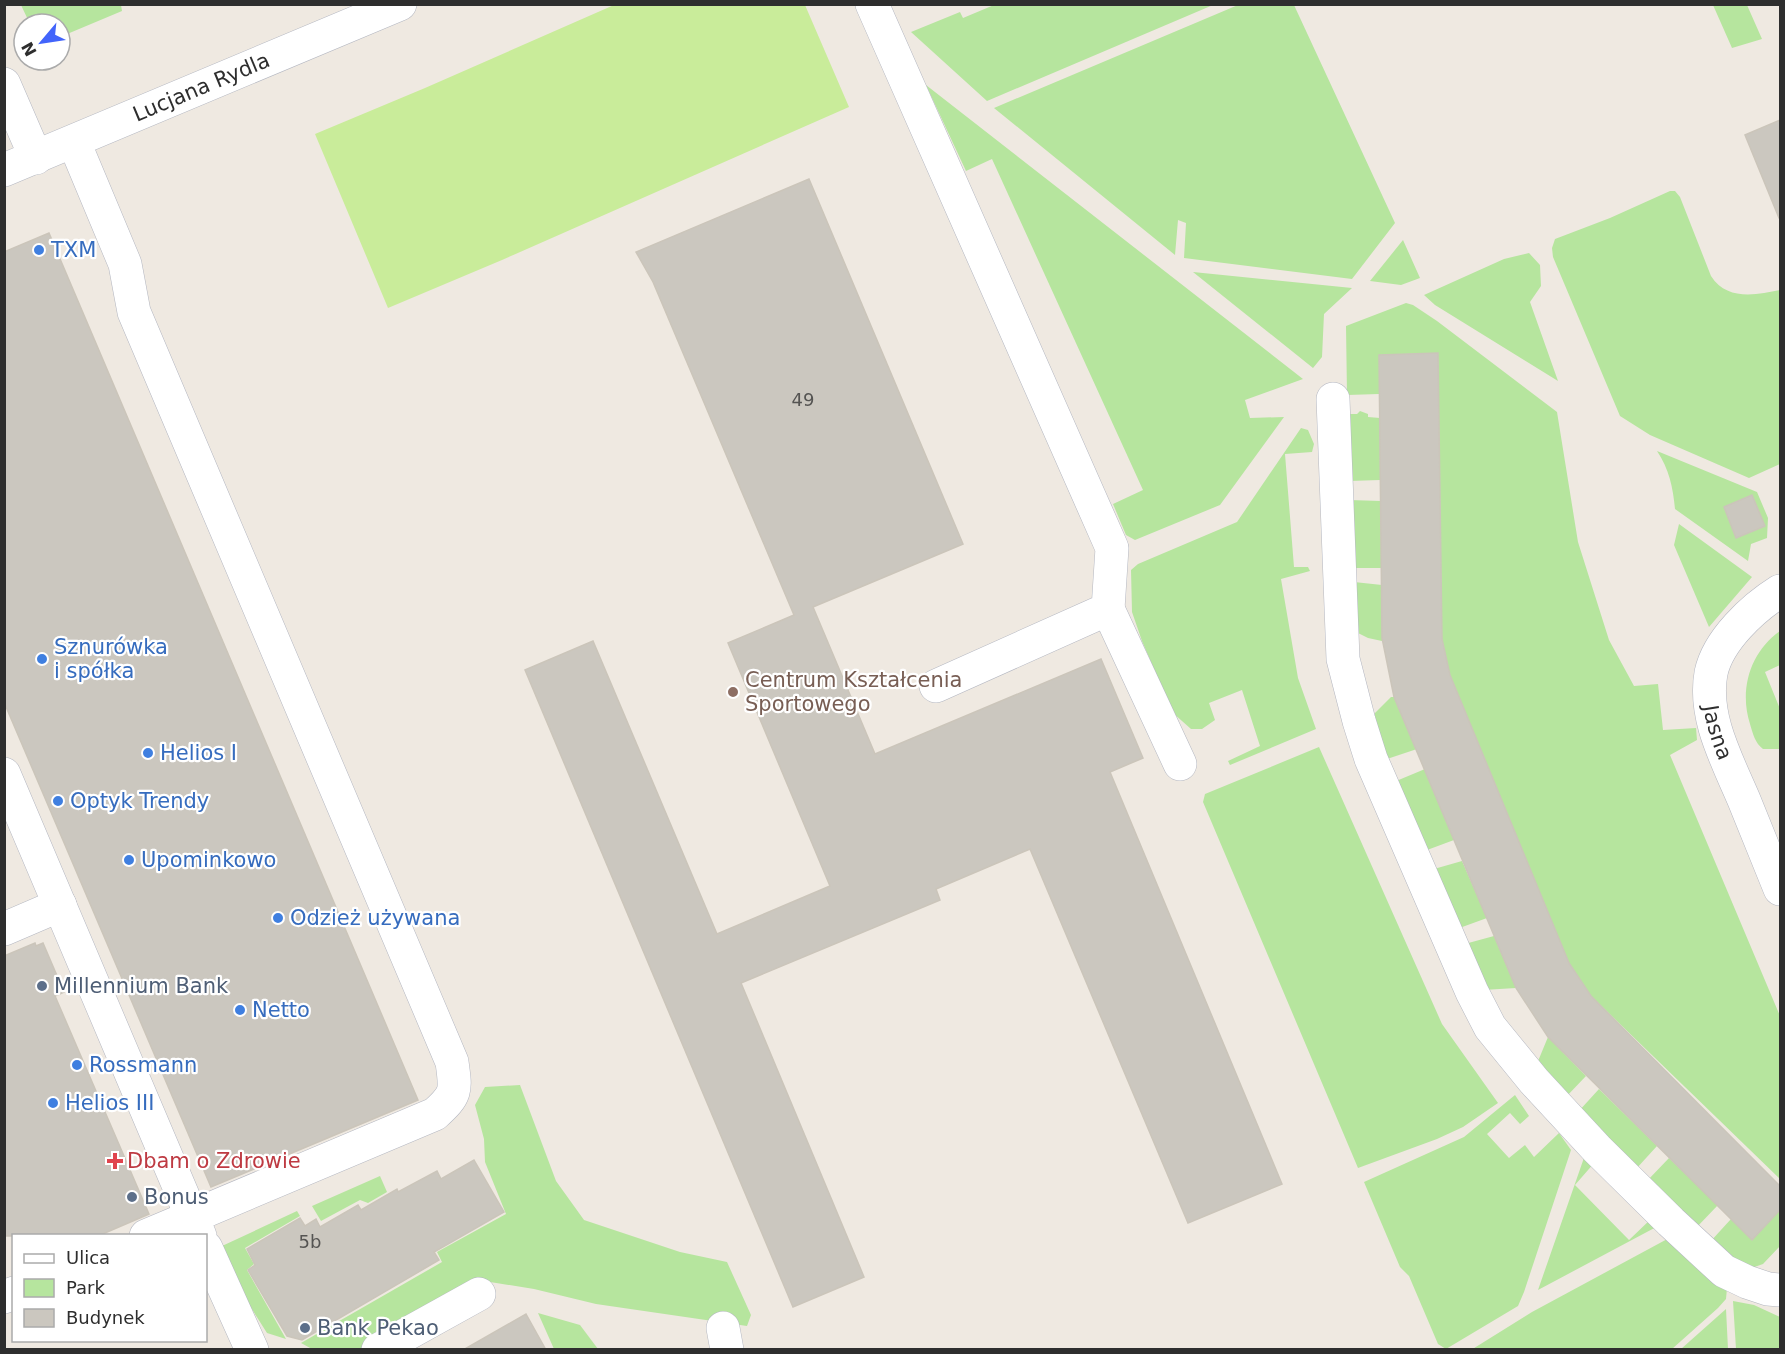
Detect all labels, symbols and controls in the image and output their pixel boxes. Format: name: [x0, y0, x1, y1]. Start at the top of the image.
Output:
north arrow: [12, 12, 72, 72]
text: N: [18, 39, 41, 59]
street label: Lucjana Rydla: [130, 48, 273, 127]
place label: TXM: [50, 238, 96, 262]
marker: TXM: [32, 243, 46, 257]
house number: 49: [792, 389, 814, 410]
place label: Sznurówka i spółka: [54, 635, 168, 683]
marker: Sznurówka i spółka: [35, 652, 49, 666]
place label: Centrum Kształcenia Sportowego: [745, 668, 963, 716]
marker: Centrum Kształcenia Sportowego: [726, 685, 740, 699]
street label: Jasna: [1698, 701, 1737, 763]
place label: Helios I: [160, 741, 237, 765]
marker: Helios I: [141, 746, 155, 760]
place label: Optyk Trendy: [70, 789, 209, 813]
marker: Optyk Trendy: [51, 794, 65, 808]
place label: Upominkowo: [141, 848, 276, 872]
marker: Upominkowo: [122, 853, 136, 867]
place label: Odzież używana: [290, 906, 460, 930]
marker: Odzież używana: [271, 911, 285, 925]
place label: Millennium Bank: [54, 974, 229, 998]
marker: Millennium Bank: [35, 979, 49, 993]
place label: Netto: [252, 998, 310, 1022]
marker: Netto: [233, 1003, 247, 1017]
place label: Rossmann: [89, 1053, 197, 1077]
marker: Rossmann: [70, 1058, 84, 1072]
place label: Helios III: [65, 1091, 154, 1115]
marker: Helios III: [46, 1096, 60, 1110]
place label: Dbam o Zdrowie: [127, 1149, 301, 1173]
marker: Dbam o Zdrowie: [108, 1154, 122, 1168]
place label: Bonus: [144, 1185, 209, 1209]
marker: Bonus: [125, 1190, 139, 1204]
house number: 5b: [299, 1231, 321, 1252]
legend: [12, 1234, 207, 1342]
text: Ulica: [66, 1247, 110, 1268]
text: Park: [66, 1277, 105, 1298]
text: Budynek: [66, 1307, 145, 1328]
place label: Bank Pekao: [317, 1316, 439, 1340]
marker: Bank Pekao: [298, 1321, 312, 1335]

